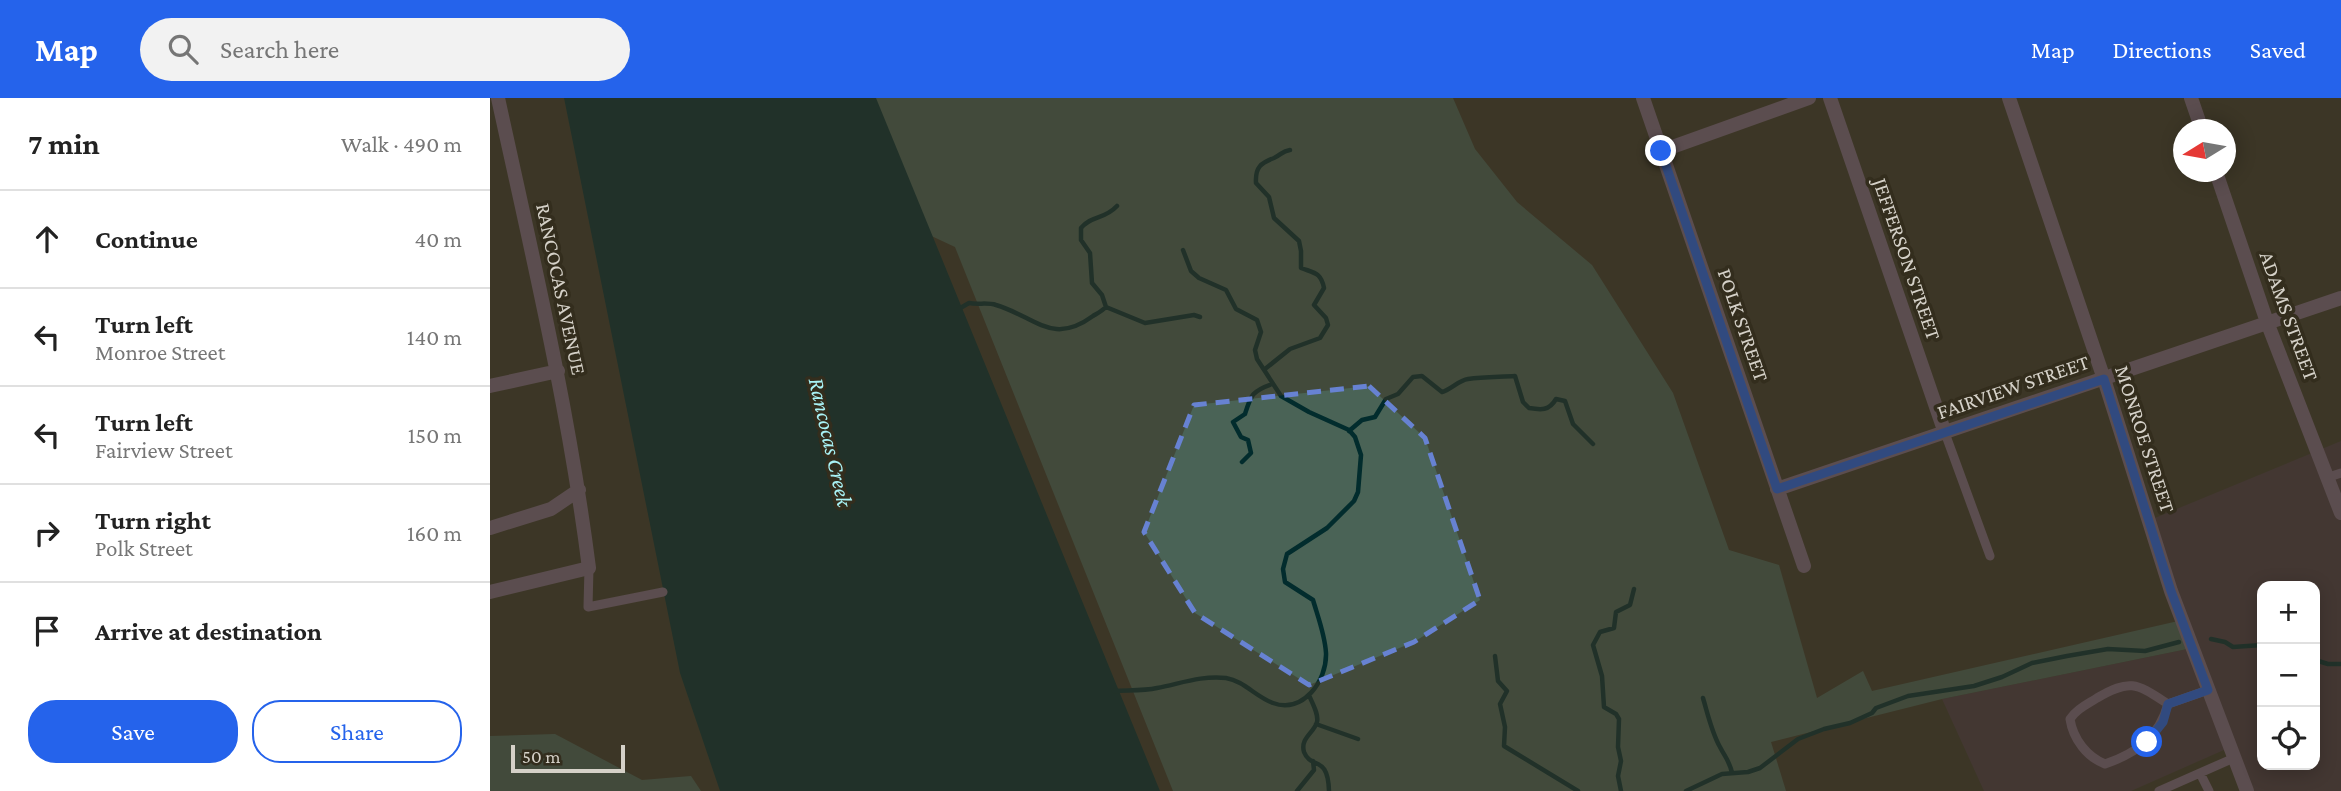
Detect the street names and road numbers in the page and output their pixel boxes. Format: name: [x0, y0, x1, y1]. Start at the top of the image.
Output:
street label: JEFFERSON STREET: [1867, 173, 1946, 344]
street label: RANCOCAS AVENUE: [531, 201, 591, 377]
street label: ADAMS STREET: [2254, 248, 2324, 385]
street label: POLK STREET: [1712, 265, 1774, 385]
street label: FAIRVIEW STREET: [1934, 350, 2093, 424]
street label: MONROE STREET: [2110, 362, 2180, 516]

